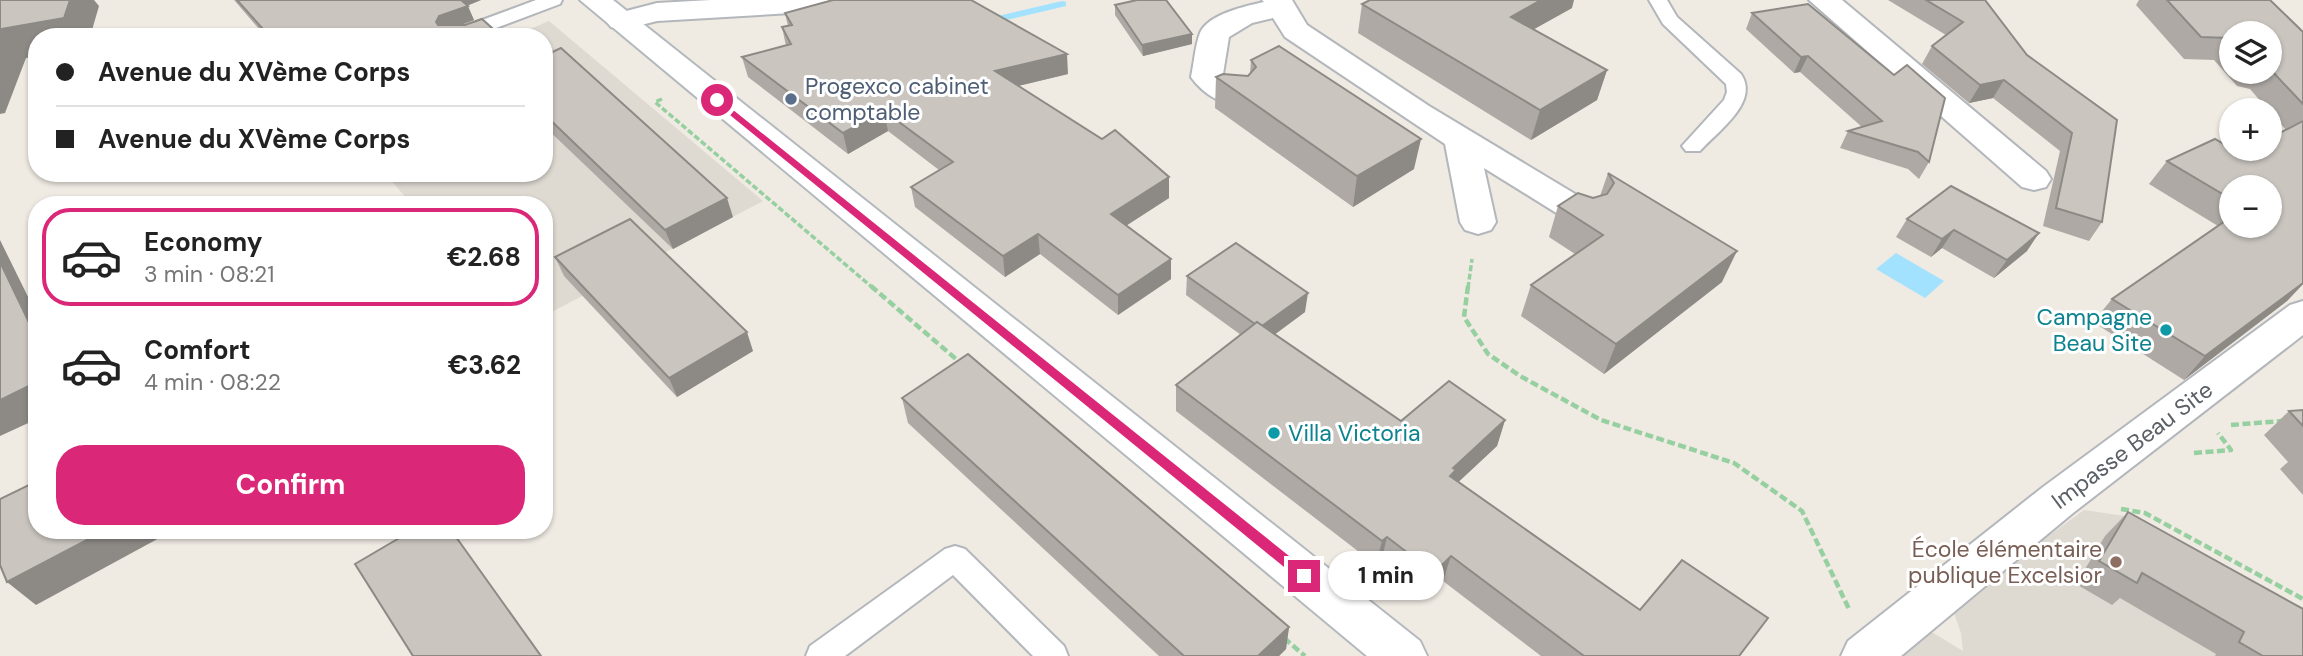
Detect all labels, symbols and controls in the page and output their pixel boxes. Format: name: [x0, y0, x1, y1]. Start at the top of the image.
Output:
map controls: [2219, 21, 2282, 238]
button: layers: [2219, 21, 2282, 84]
text: Avenue du XVème Corps: [98, 55, 410, 89]
place label: Progexco cabinet comptable: [805, 71, 989, 127]
route start: [701, 84, 733, 116]
marker: Progexco cabinet comptable: [783, 91, 799, 107]
button: +: [2219, 98, 2282, 161]
text: Avenue du XVème Corps: [98, 122, 410, 156]
button: −: [2219, 175, 2282, 238]
text: Economy: [144, 225, 262, 259]
icon: car: [60, 226, 123, 289]
text: €2.68: [447, 240, 521, 274]
text: 3 min · 08:21: [144, 259, 275, 289]
place label: Campagne Beau Site: [2036, 302, 2152, 358]
marker: Campagne Beau Site: [2158, 322, 2174, 338]
text: Comfort: [144, 333, 250, 367]
icon: car: [60, 334, 123, 397]
text: €3.62: [448, 348, 521, 382]
text: 4 min · 08:22: [144, 367, 281, 397]
street label: Impasse Beau Site: [2045, 375, 2219, 515]
place label: Villa Victoria: [1288, 418, 1420, 448]
marker: Villa Victoria: [1266, 425, 1282, 441]
button: Confirm: [56, 445, 525, 525]
place label: École élémentaire publique Excelsior: [1908, 534, 2102, 590]
callout: 1 min: [1328, 552, 1444, 600]
marker: École élémentaire publique Excelsior: [2108, 554, 2124, 570]
route end: [1288, 560, 1320, 592]
text: 1 min: [1358, 560, 1414, 590]

